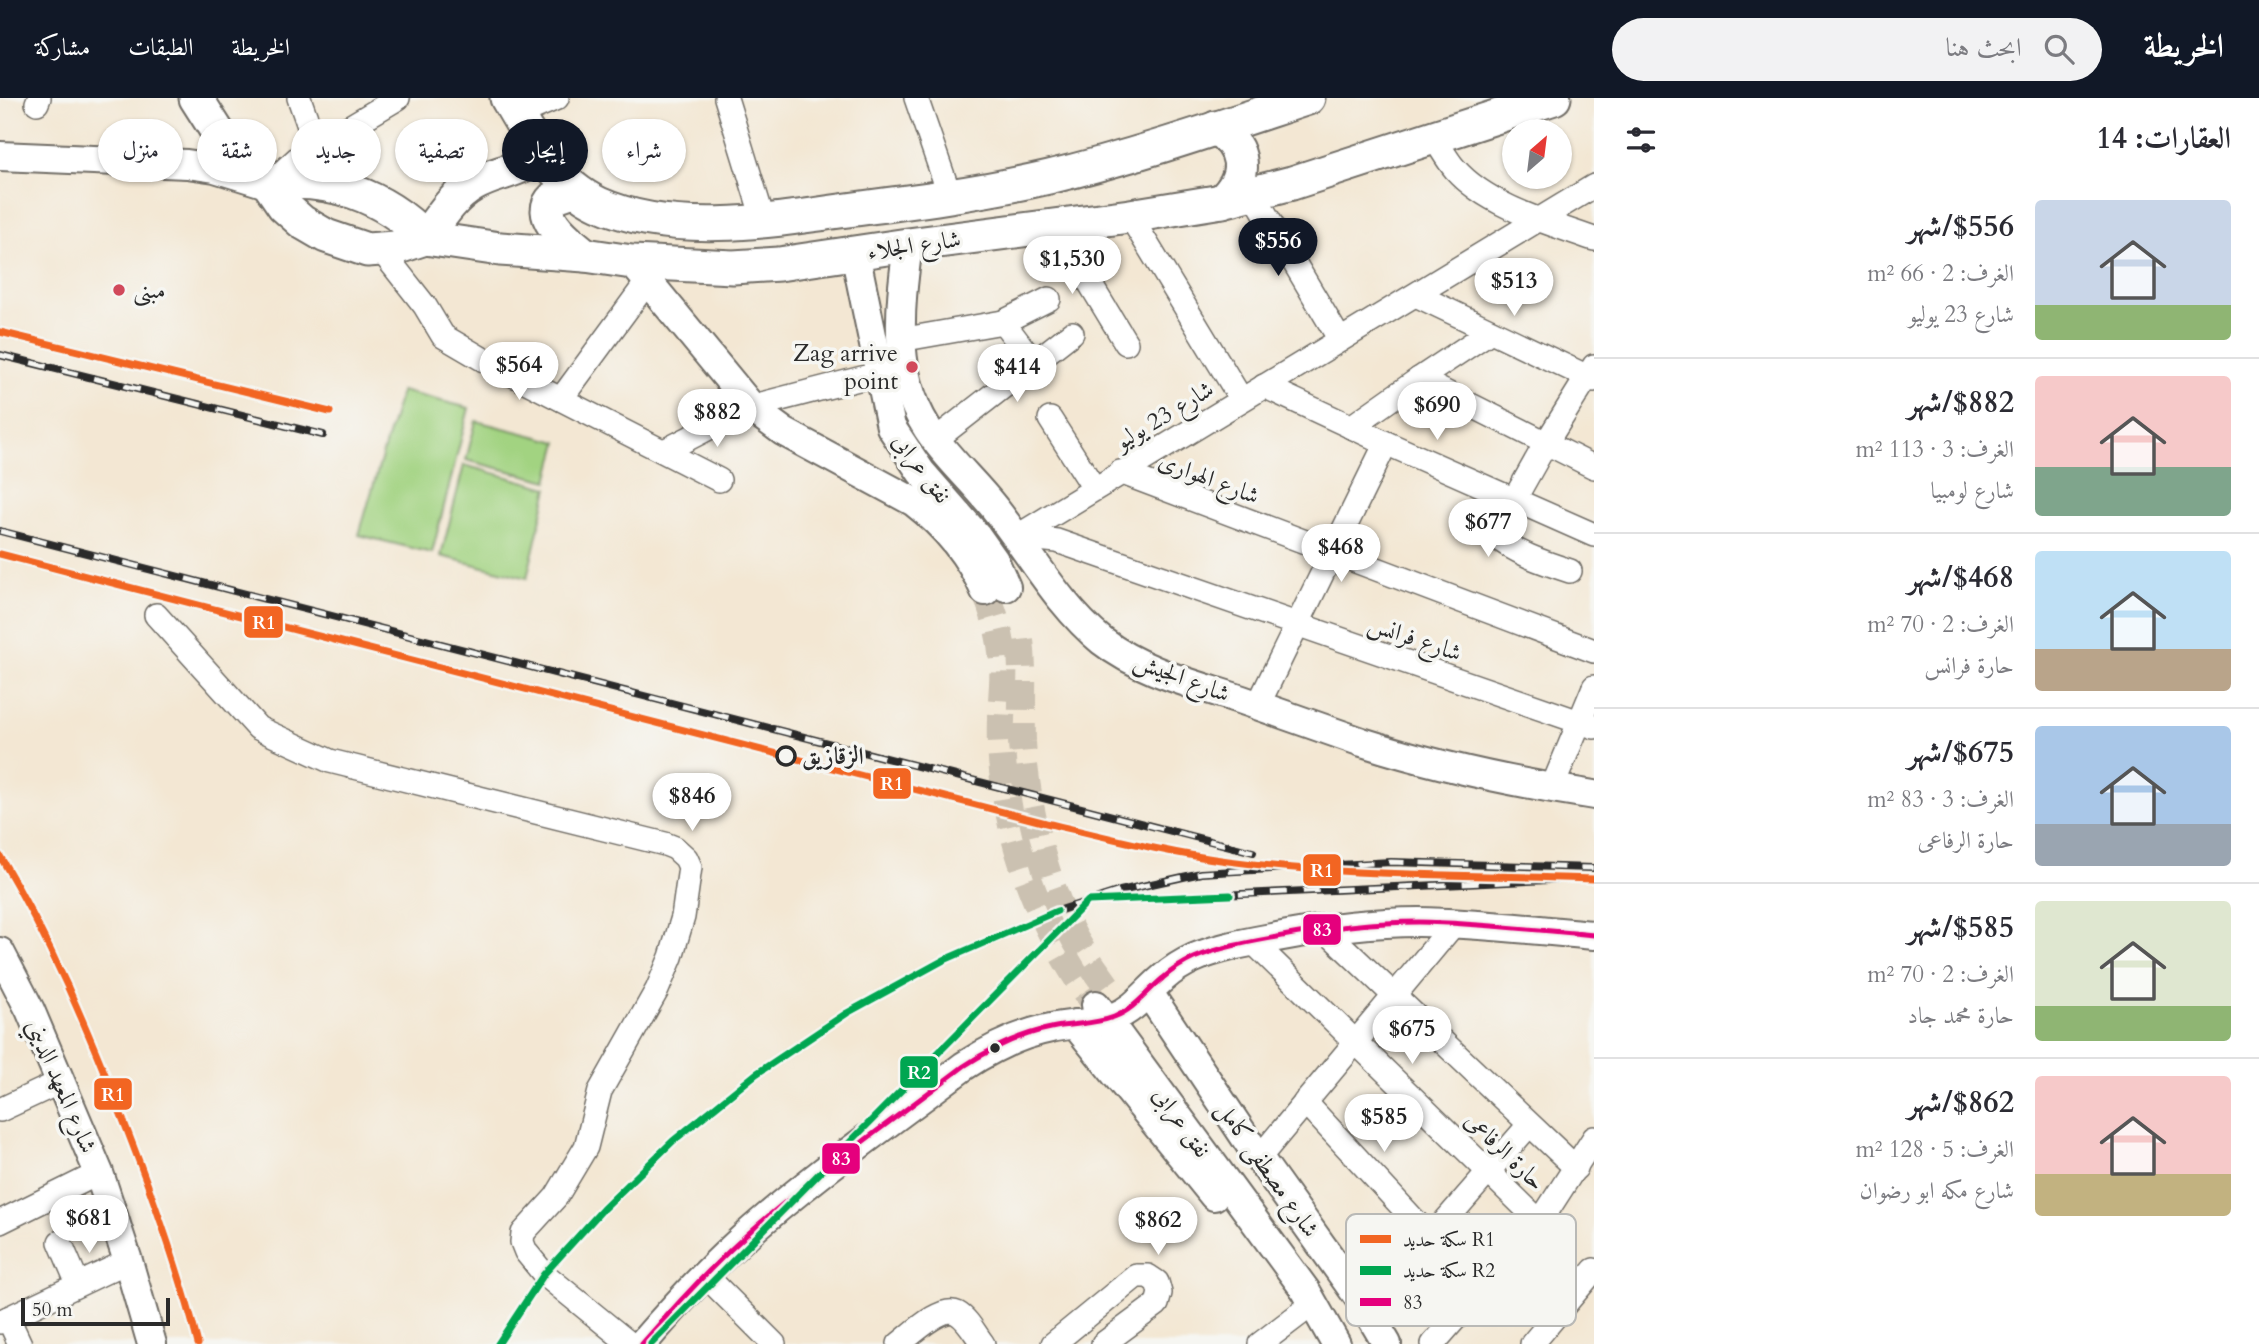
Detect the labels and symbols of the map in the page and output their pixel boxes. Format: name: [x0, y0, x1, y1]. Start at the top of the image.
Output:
north arrow: [1502, 119, 1572, 189]
pin: $556: [1237, 218, 1319, 278]
street label: شارع الجلاء: [865, 223, 963, 271]
pin: $1,530: [1015, 236, 1129, 296]
pin: $513: [1473, 258, 1555, 318]
place label: مبنى: [133, 274, 166, 307]
marker: مبنى: [111, 282, 127, 298]
place label: Zag arrive point: [793, 337, 898, 398]
pin: $564: [478, 342, 560, 402]
pin: $414: [976, 344, 1058, 404]
marker: Zag arrive point: [904, 359, 920, 375]
street label: شارع 23 يوليو: [1107, 373, 1222, 462]
pin: $690: [1396, 382, 1478, 442]
pin: $882: [676, 390, 758, 449]
street label: نفق عرابى: [884, 426, 959, 510]
street label: شارع الهوارى: [1152, 444, 1264, 516]
pin: $677: [1447, 500, 1529, 559]
pin: $468: [1300, 524, 1382, 584]
line badge: R1: [243, 605, 284, 639]
street label: شارع فرانس: [1363, 607, 1466, 673]
text: R1: [252, 610, 276, 636]
street label: شارع الجيش: [1128, 644, 1235, 714]
place label: الزقازيق: [802, 740, 864, 773]
marker: الزقازيق: [776, 746, 796, 766]
line badge: R1: [872, 767, 912, 800]
text: R1: [880, 771, 904, 797]
pin: $846: [651, 774, 733, 833]
line badge: R1: [1302, 853, 1342, 887]
text: R1: [1310, 858, 1334, 884]
line badge: 83: [1302, 913, 1342, 946]
text: 83: [1312, 917, 1332, 943]
pin: $675: [1371, 1006, 1453, 1066]
street label: شارع المعهد الديني: [14, 1014, 105, 1160]
unlabelled marker: [988, 1041, 1002, 1055]
line badge: R2: [899, 1055, 939, 1089]
text: R2: [907, 1060, 931, 1086]
line badge: R1: [93, 1077, 133, 1111]
street label: نفق عرابى: [1145, 1080, 1219, 1164]
text: R1: [101, 1082, 125, 1108]
pin: $585: [1343, 1094, 1425, 1154]
street label: شارع مصطفى كامل: [1206, 1095, 1327, 1246]
street label: حارة الرفاعى: [1457, 1105, 1552, 1198]
line badge: 83: [821, 1142, 861, 1175]
text: 83: [831, 1146, 851, 1172]
pin: $681: [48, 1196, 130, 1255]
pin: $862: [1117, 1198, 1199, 1257]
legend: [1346, 1214, 1576, 1326]
text: سكة حديد R1: [1403, 1227, 1495, 1253]
text: سكة حديد R2: [1403, 1258, 1495, 1284]
text: 83: [1403, 1290, 1422, 1316]
scale bar: [21, 1295, 170, 1327]

